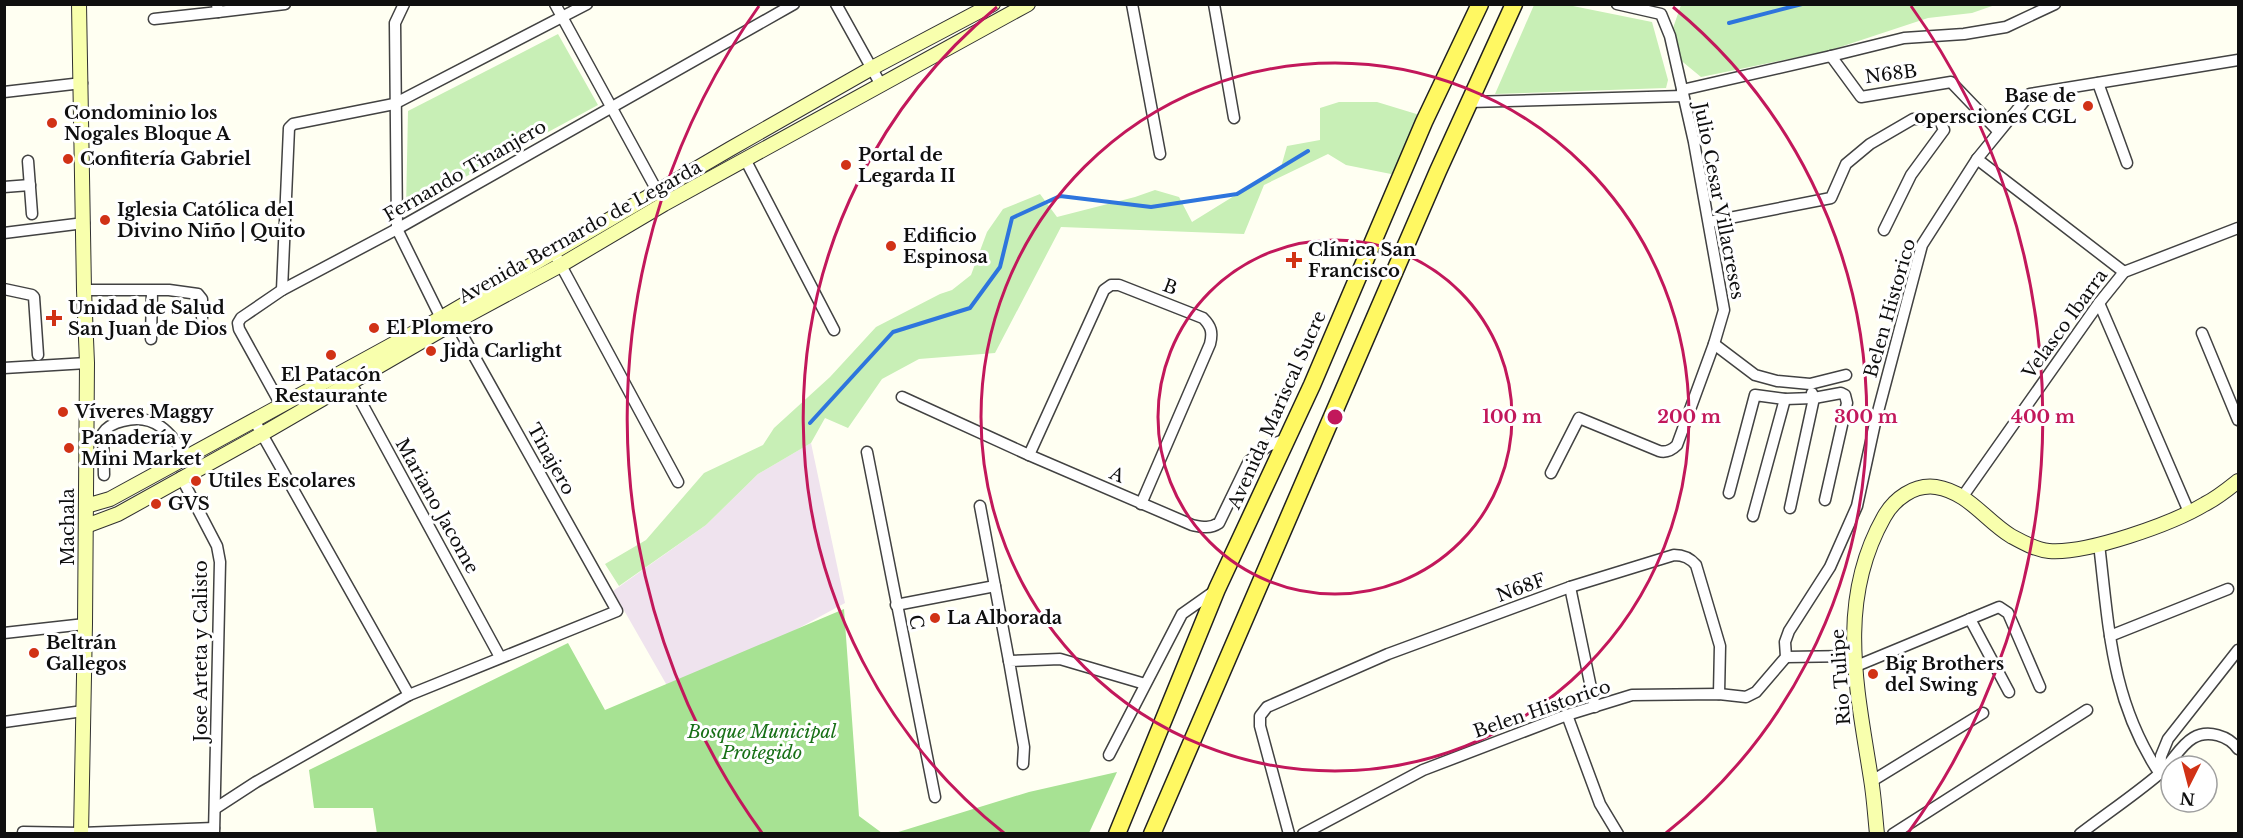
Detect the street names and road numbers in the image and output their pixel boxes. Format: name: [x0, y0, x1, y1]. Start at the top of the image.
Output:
street label: N68B: [1864, 60, 1918, 88]
street label: Julio Cesar Villacreses: [1689, 99, 1749, 301]
street label: Fernando Tinanjero: [380, 115, 550, 227]
street label: Avenida Bernardo de Legarda: [454, 156, 705, 309]
street label: Belen Historico: [1860, 236, 1920, 380]
street label: Velasco Ibarra: [2017, 265, 2112, 384]
street label: B: [1160, 274, 1180, 300]
street label: Avenida Mariscal Sucre: [1223, 308, 1331, 513]
street label: Tinajero: [522, 419, 580, 499]
street label: Mariano Jacome: [391, 435, 483, 577]
street label: A: [1105, 462, 1129, 488]
street label: Machala: [57, 488, 79, 566]
street label: Jose Arteta y Calisto: [190, 560, 212, 744]
street label: N68F: [1493, 569, 1549, 607]
street label: C: [904, 613, 928, 631]
street label: Rio Tulipe: [1827, 628, 1855, 726]
street label: Belen Historico: [1471, 675, 1613, 743]

